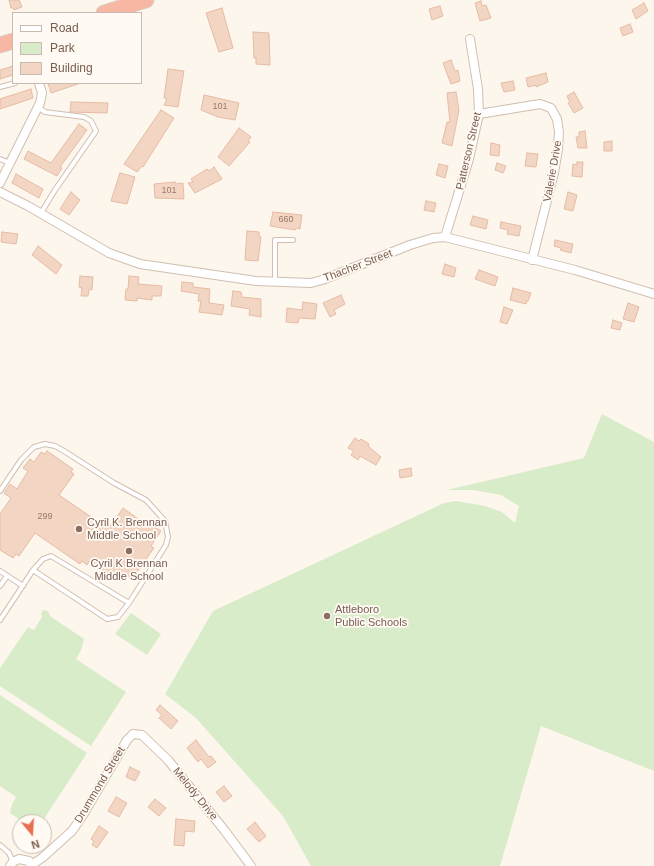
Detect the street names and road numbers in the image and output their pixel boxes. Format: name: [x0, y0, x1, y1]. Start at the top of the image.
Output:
street label: Patterson Street: [454, 111, 484, 191]
street label: Valerie Drive: [541, 139, 565, 203]
street label: Thacher Street: [322, 247, 394, 285]
street label: Drummond Street: [72, 744, 128, 826]
street label: Melody Drive: [170, 765, 220, 823]

